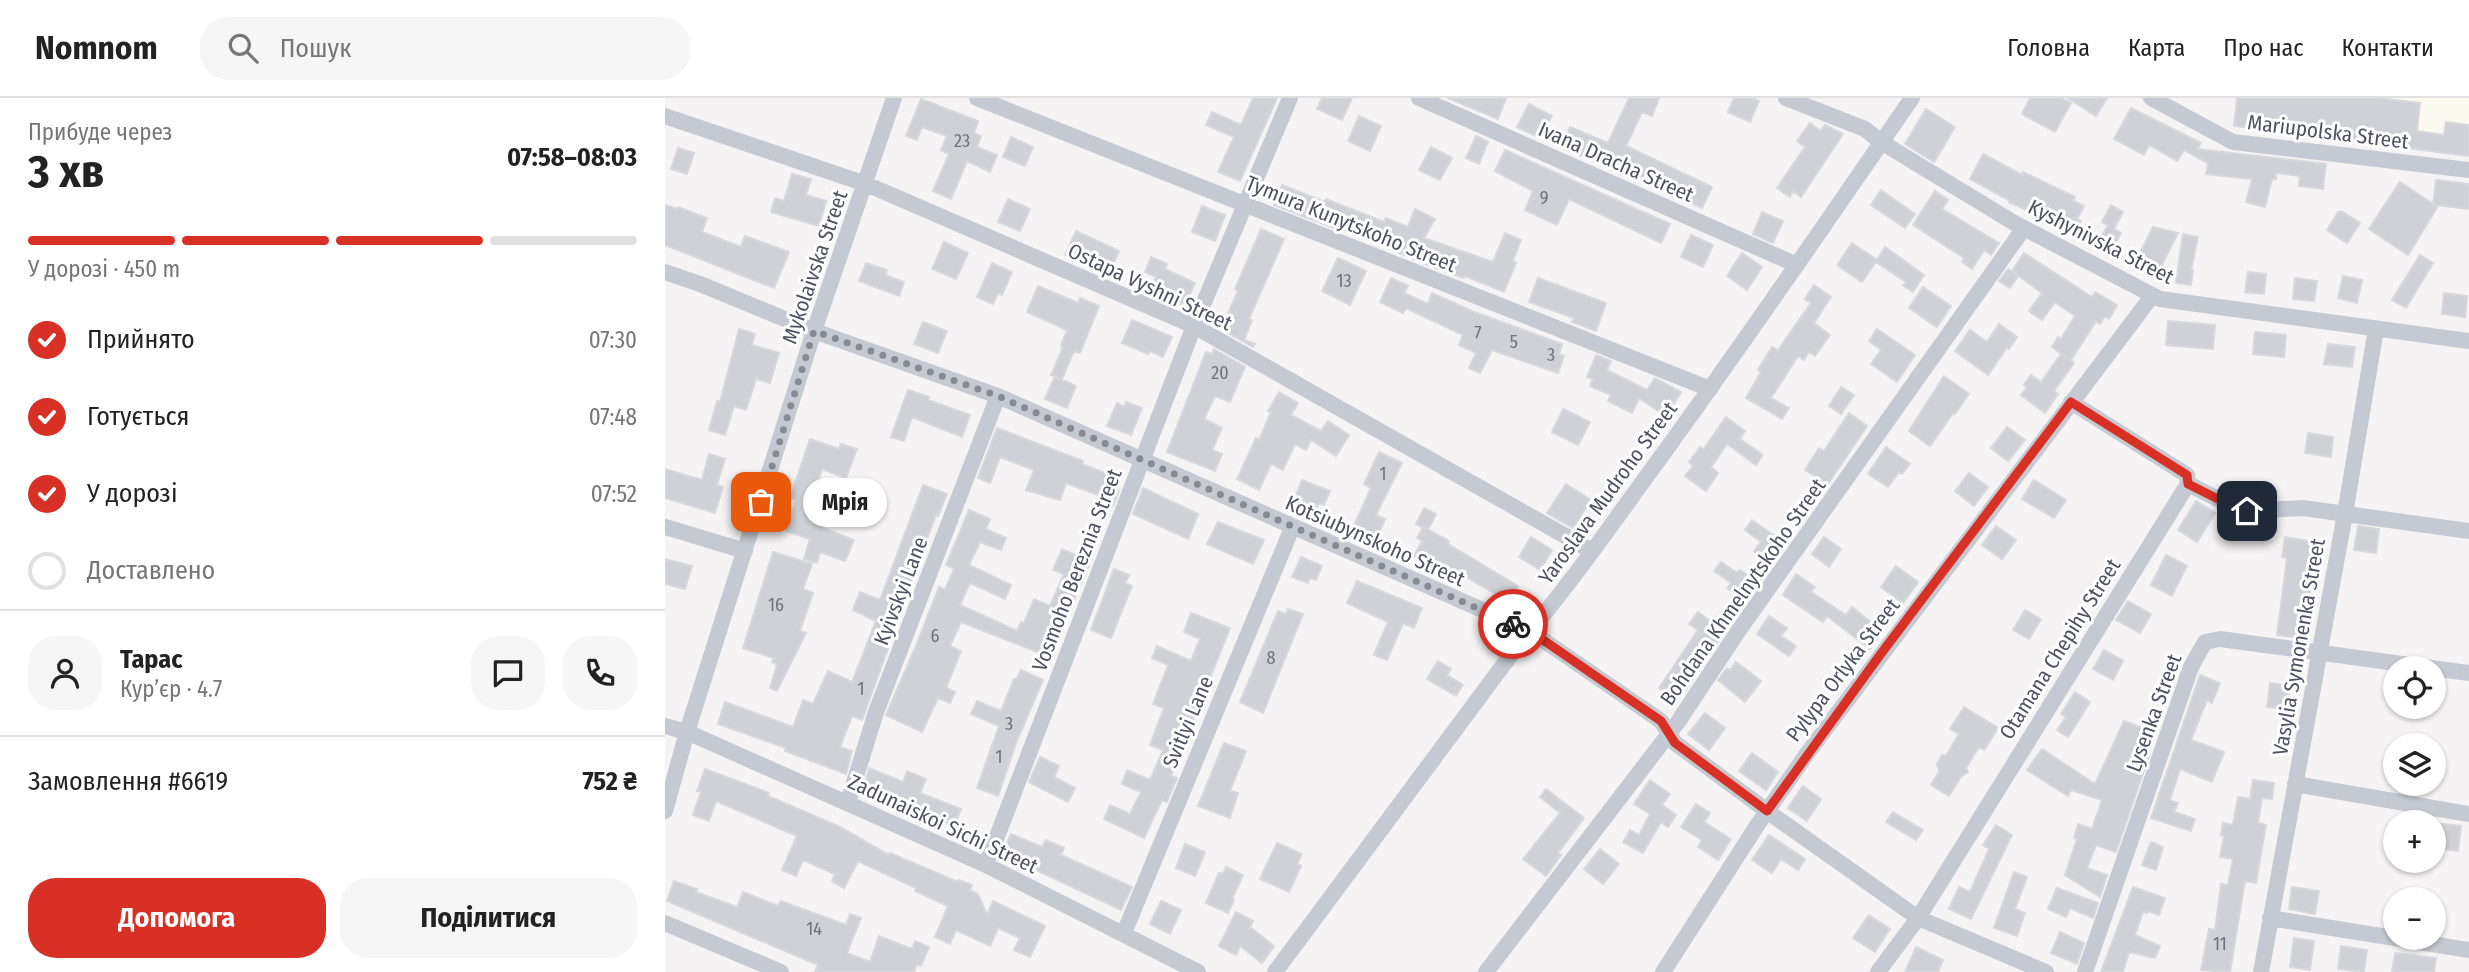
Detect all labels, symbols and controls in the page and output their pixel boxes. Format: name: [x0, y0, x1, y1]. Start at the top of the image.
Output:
search box: [200, 17, 690, 80]
text: Nomnom: [35, 28, 158, 68]
icon: search: [224, 29, 262, 67]
text: Пошук: [280, 33, 351, 64]
text: Головна: [2007, 34, 2090, 62]
text: Карта: [2128, 34, 2185, 62]
text: Про нас: [2223, 34, 2304, 62]
text: Контакти: [2342, 34, 2434, 62]
street label: Mariupolska Street: [2246, 109, 2410, 155]
street label: Ivana Dracha Street: [1534, 116, 1698, 208]
text: Прибуде через: [28, 118, 173, 146]
house number: 23: [954, 130, 970, 152]
text: 07:58–08:03: [507, 142, 637, 173]
text: 3 хв: [28, 144, 104, 199]
street label: Tymura Kunytskoho Street: [1242, 170, 1460, 278]
street label: Mykolaivska Street: [777, 187, 853, 347]
house number: 9: [1540, 187, 1548, 209]
street label: Kyshynivska Street: [2024, 194, 2178, 290]
street label: Ostapa Vyshni Street: [1064, 238, 1236, 336]
text: У дорозі · 450 m: [28, 255, 180, 283]
house number: 13: [1336, 270, 1352, 292]
icon: check: [28, 321, 66, 359]
house number: 7: [1474, 322, 1482, 344]
text: Прийнято: [87, 324, 195, 355]
text: 07:30: [589, 326, 637, 354]
house number: 5: [1510, 331, 1518, 353]
house number: 3: [1547, 344, 1555, 366]
house number: 20: [1211, 362, 1229, 384]
street label: Yaroslava Mudroho Street: [1533, 397, 1683, 589]
icon: check: [28, 398, 66, 436]
text: Готується: [87, 401, 189, 432]
text: 07:48: [589, 403, 637, 431]
house number: 1: [1379, 463, 1387, 485]
street label: Vosmoho Bereznia Street: [1026, 465, 1128, 675]
pin: [731, 472, 791, 532]
street label: Bohdana Khmelnytskoho Street: [1655, 473, 1831, 711]
icon: check: [28, 475, 66, 513]
text: У дорозі: [87, 478, 177, 509]
callout: Мрія: [803, 478, 887, 526]
text: 07:52: [591, 480, 637, 508]
pin: [2217, 481, 2277, 541]
icon: bag: [742, 483, 780, 521]
text: Мрія: [822, 488, 868, 516]
street label: Kotsiubynskoho Street: [1281, 490, 1469, 592]
icon: home: [2228, 492, 2266, 530]
street label: Kyivskyi Lane: [868, 533, 934, 649]
street label: Vasylia Symonenka Street: [2267, 536, 2331, 757]
street label: Otamana Chepihy Street: [1994, 554, 2126, 744]
text: Доставлено: [87, 555, 215, 586]
courier: [1478, 589, 1548, 659]
street label: Pylypa Orlyka Street: [1781, 593, 1905, 747]
house number: 16: [768, 594, 784, 616]
icon: bike: [1494, 605, 1532, 643]
house number: 6: [931, 625, 940, 647]
button: person: [28, 636, 102, 710]
button: chat: [471, 636, 545, 710]
button: phone: [563, 636, 637, 710]
text: Тарас: [120, 644, 183, 675]
house number: 8: [1267, 647, 1276, 669]
street label: Lysenka Street: [2121, 650, 2187, 776]
map controls: [2383, 656, 2446, 950]
button: locate: [2383, 656, 2446, 719]
street label: Svitlyi Lane: [1157, 672, 1219, 772]
text: Кур’єр · 4.7: [120, 675, 222, 703]
house number: 1: [857, 678, 865, 700]
house number: 3: [1005, 713, 1013, 735]
button: layers: [2383, 733, 2446, 796]
house number: 1: [995, 746, 1003, 768]
text: Замовлення #6619: [28, 766, 228, 797]
text: 752 ₴: [583, 766, 637, 797]
street label: Zadunaiskoi Sichi Street: [844, 769, 1042, 879]
button: +: [2383, 810, 2446, 873]
button: Допомога: [28, 878, 326, 958]
button: Поділитися: [340, 878, 637, 958]
button: −: [2383, 887, 2446, 950]
house number: 14: [806, 918, 822, 940]
house number: 11: [2213, 933, 2227, 955]

